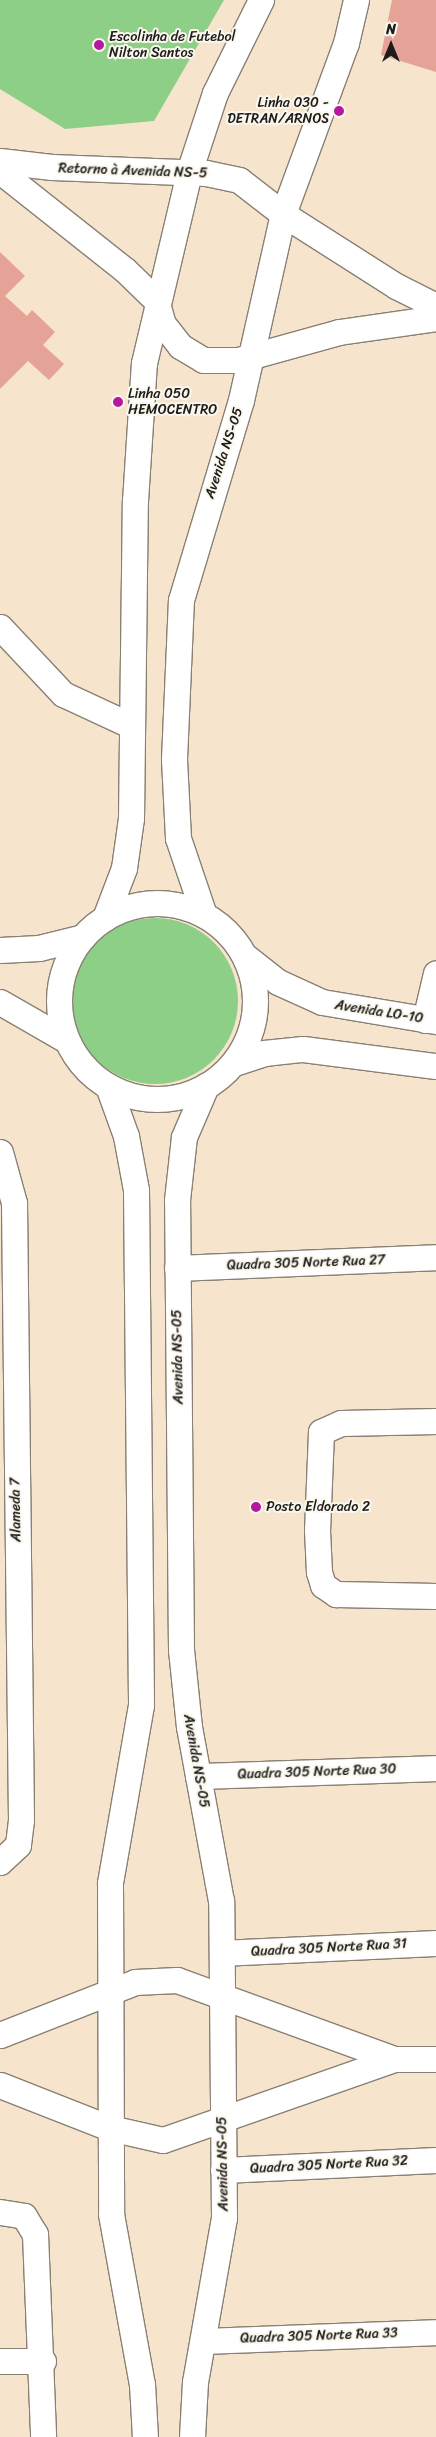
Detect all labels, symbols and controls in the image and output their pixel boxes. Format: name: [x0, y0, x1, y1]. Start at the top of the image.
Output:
text: N: [386, 17, 396, 42]
north arrow: [366, 20, 416, 70]
place label: Escolinha de Futebol Nilton Santos: [109, 29, 236, 62]
marker: Escolinha de Futebol Nilton Santos: [93, 39, 105, 51]
place label: Linha 030 - DETRAN/ARNOS: [227, 95, 329, 128]
marker: Linha 030 - DETRAN/ARNOS: [333, 105, 345, 117]
street label: Retorno à Avenida NS-5: [58, 160, 208, 182]
place label: Linha 050 HEMOCENTRO: [128, 386, 217, 418]
marker: Linha 050 HEMOCENTRO: [112, 396, 124, 408]
street label: Avenida NS-05: [201, 405, 247, 501]
street label: Avenida LO-10: [334, 997, 424, 1027]
street label: Quadra 305 Norte Rua 27: [227, 1252, 385, 1274]
street label: Avenida NS-05: [169, 1309, 187, 1405]
street label: Alameda 7: [7, 1478, 25, 1542]
place label: Posto Eldorado 2: [266, 1499, 370, 1515]
marker: Posto Eldorado 2: [250, 1501, 262, 1513]
street label: Avenida NS-05: [180, 1713, 212, 1809]
street label: Quadra 305 Norte Rua 30: [237, 1761, 397, 1783]
street label: Quadra 305 Norte Rua 31: [251, 1936, 407, 1960]
street label: Avenida NS-05: [214, 2116, 232, 2212]
street label: Quadra 305 Norte Rua 32: [250, 2152, 408, 2178]
street label: Quadra 305 Norte Rua 33: [240, 2325, 398, 2347]

